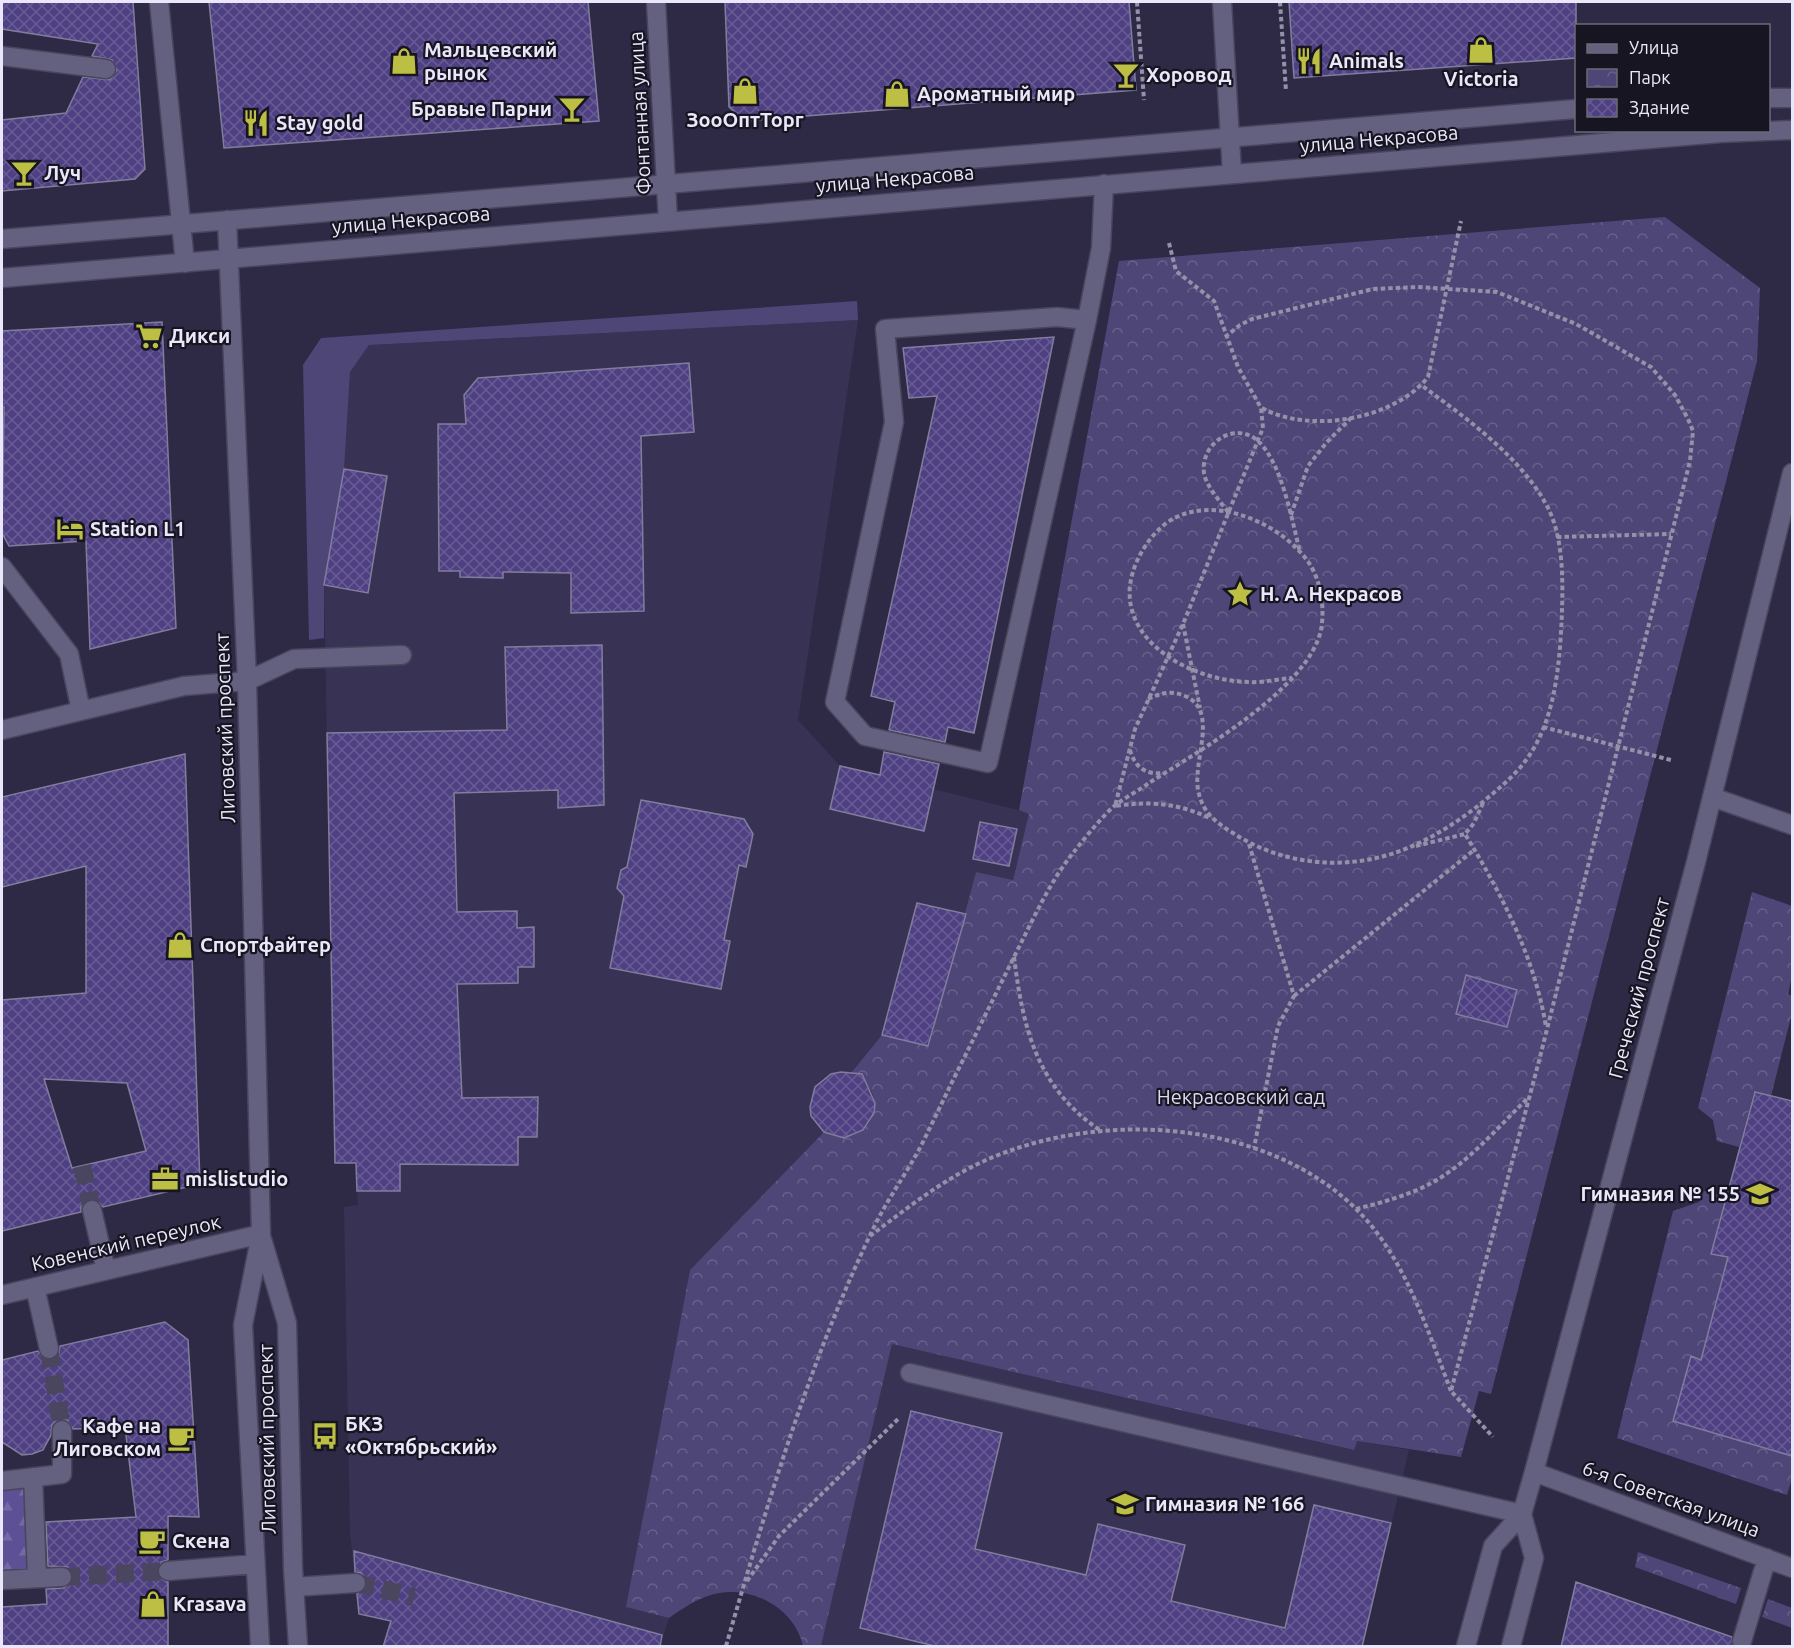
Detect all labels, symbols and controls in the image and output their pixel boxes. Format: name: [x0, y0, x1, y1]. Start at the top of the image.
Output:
legend: [1575, 24, 1770, 132]
street label: Фонтанная улица: [624, 31, 655, 195]
shop icon: Victoria: [1466, 35, 1496, 65]
text: Улица: [1629, 37, 1679, 57]
place label: Мальцевский рынок: [424, 38, 557, 84]
shop icon: Мальцевский рынок: [389, 46, 419, 76]
restaurant icon: Animals: [1294, 46, 1324, 76]
place label: Animals: [1329, 49, 1404, 72]
bar icon: Хоровод: [1111, 60, 1141, 90]
place label: Хоровод: [1146, 63, 1232, 86]
place label: Victoria: [1443, 67, 1519, 90]
text: Парк: [1629, 67, 1670, 87]
shop icon: ЗооОптТорг: [730, 76, 760, 106]
shop icon: Ароматный мир: [882, 79, 912, 109]
place label: Ароматный мир: [917, 82, 1075, 105]
bar icon: Бравые Парни: [557, 94, 587, 124]
place label: Бравые Парни: [411, 97, 552, 120]
text: Здание: [1629, 97, 1690, 117]
restaurant icon: Stay gold: [241, 108, 271, 138]
place label: ЗооОптТорг: [686, 108, 804, 131]
place label: Stay gold: [276, 111, 364, 134]
street label: улица Некрасова: [1299, 120, 1459, 157]
bar icon: Луч: [9, 158, 39, 188]
street label: улица Некрасова: [815, 160, 975, 197]
place label: Луч: [44, 161, 81, 184]
street label: улица Некрасова: [331, 201, 491, 238]
supermarket icon: Дикси: [134, 321, 164, 351]
place label: Дикси: [169, 324, 230, 347]
hotel icon: Station L1: [55, 514, 85, 544]
place label: Station L1: [90, 517, 185, 540]
place icon: Н. А. Некрасов: [1225, 579, 1255, 609]
place label: Н. А. Некрасов: [1260, 582, 1402, 605]
street label: Лиговский проспект: [210, 632, 239, 823]
street label: Греческий проспект: [1603, 895, 1674, 1081]
shop icon: Спортфайтер: [165, 930, 195, 960]
place label: Спортфайтер: [200, 933, 331, 956]
park label: Некрасовский сад: [1157, 1085, 1325, 1108]
office icon: mislistudio: [150, 1164, 180, 1194]
place label: mislistudio: [185, 1167, 288, 1190]
school or university icon: Гимназия № 155: [1745, 1179, 1775, 1209]
place label: Гимназия № 155: [1581, 1182, 1740, 1205]
street label: Ковенский переулок: [29, 1210, 223, 1275]
street label: Лиговский проспект: [253, 1344, 280, 1534]
place label: БКЗ «Октябрьский»: [345, 1412, 497, 1458]
place label: Кафе на Лиговском: [53, 1414, 161, 1460]
bus stop icon: БКЗ «Октябрьский»: [310, 1421, 340, 1451]
cafe icon: Кафе на Лиговском: [166, 1423, 196, 1453]
street label: 6-я Советская улица: [1579, 1456, 1763, 1541]
school or university icon: Гимназия № 166: [1110, 1489, 1140, 1519]
place label: Гимназия № 166: [1145, 1492, 1304, 1515]
cafe icon: Скена: [137, 1526, 167, 1556]
place label: Скена: [172, 1529, 230, 1552]
shop icon: Krasava: [138, 1589, 168, 1619]
place label: Krasava: [173, 1592, 247, 1615]

